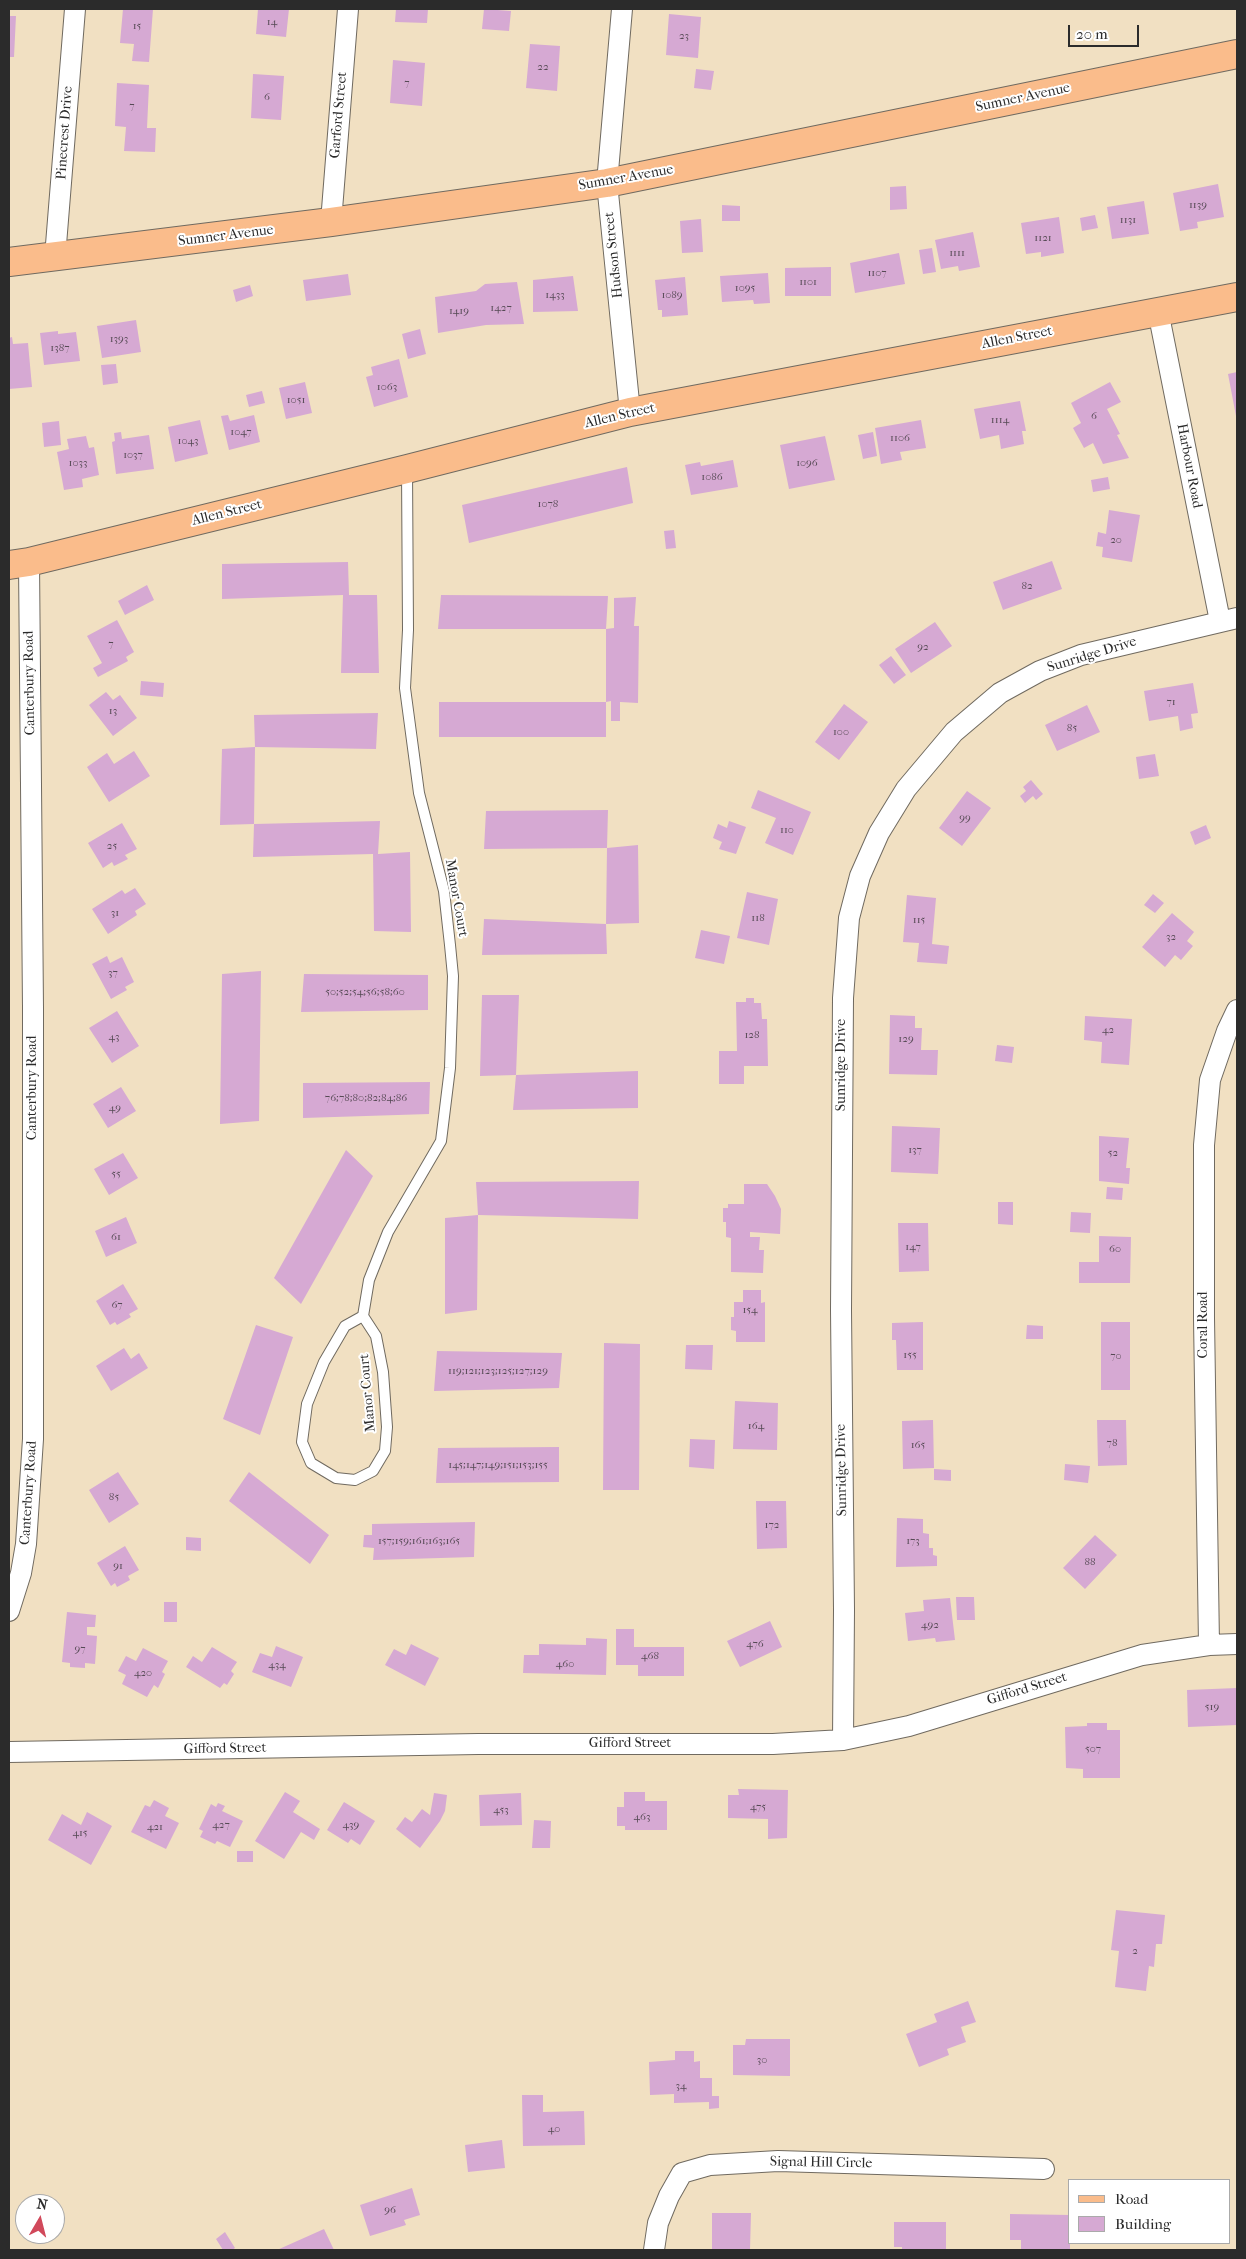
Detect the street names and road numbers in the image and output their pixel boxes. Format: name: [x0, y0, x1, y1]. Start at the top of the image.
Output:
street label: Garford Street: [327, 71, 351, 159]
street label: Sumner Avenue: [974, 80, 1072, 116]
street label: Pinecrest Drive: [53, 86, 77, 180]
street label: Sumner Avenue: [577, 161, 675, 195]
street label: Hudson Street: [601, 211, 627, 299]
street label: Sumner Avenue: [177, 222, 275, 250]
street label: Allen Street: [980, 323, 1054, 353]
street label: Allen Street: [583, 400, 657, 432]
street label: Harbour Road: [1173, 422, 1205, 510]
street label: Allen Street: [190, 496, 264, 530]
street label: Canterbury Road: [21, 631, 39, 735]
street label: Sunridge Drive: [1045, 633, 1139, 677]
street label: Manor Court: [441, 858, 471, 938]
street label: Sunridge Drive: [834, 1019, 850, 1111]
street label: Canterbury Road: [25, 1036, 41, 1140]
street label: Coral Road: [1196, 1292, 1212, 1358]
street label: Manor Court: [356, 1353, 380, 1433]
street label: Sunridge Drive: [833, 1424, 851, 1516]
street label: Canterbury Road: [17, 1440, 41, 1546]
street label: Gifford Street: [985, 1669, 1069, 1709]
street label: Gifford Street: [589, 1736, 671, 1752]
street label: Gifford Street: [184, 1740, 266, 1758]
street label: Signal Hill Circle: [770, 2154, 872, 2172]

